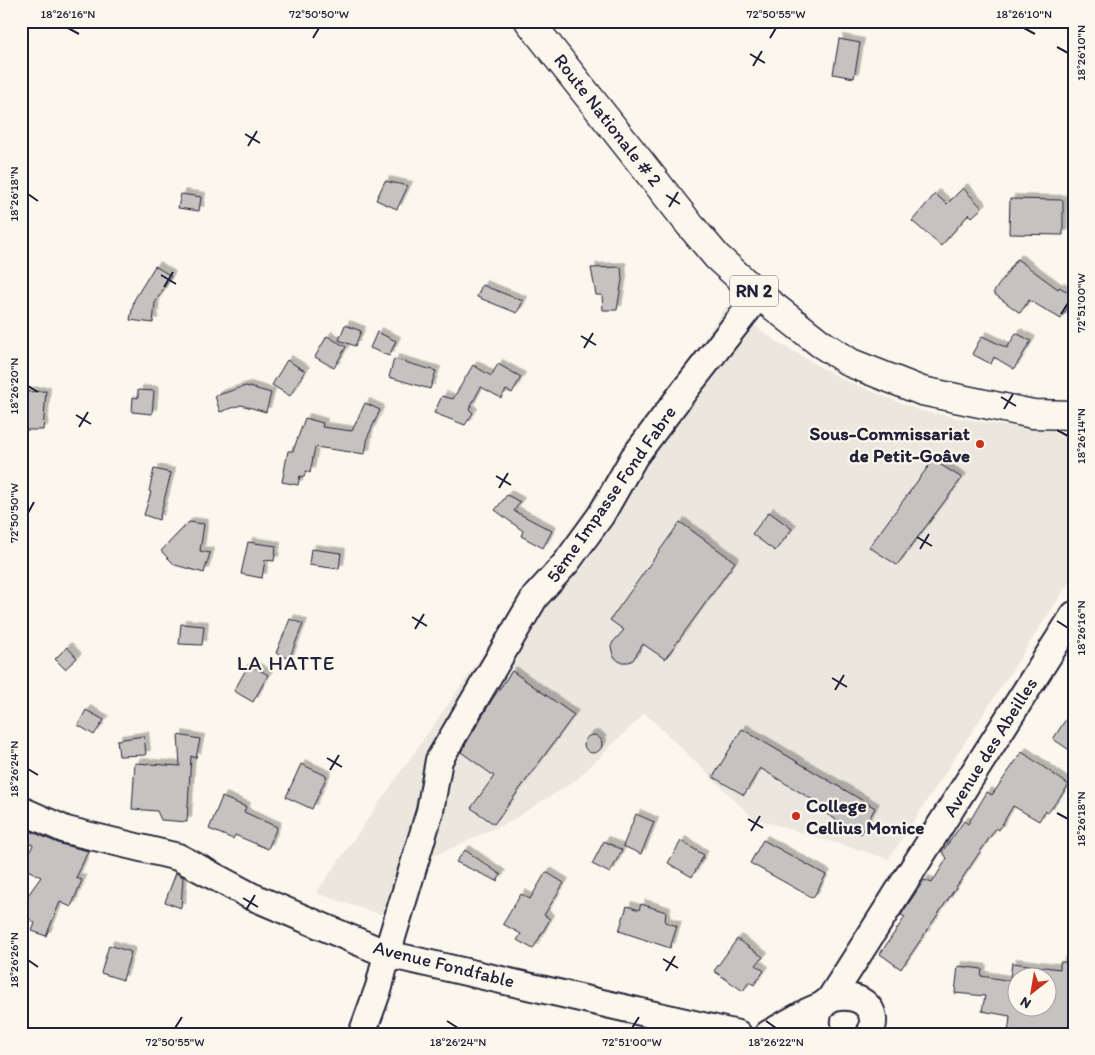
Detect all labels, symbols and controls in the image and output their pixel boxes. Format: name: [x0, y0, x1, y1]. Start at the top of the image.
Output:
text: 18°26'16"N: [41, 7, 95, 21]
text: 72°50'50"W: [289, 7, 349, 21]
text: 72°50'55"W: [747, 7, 805, 21]
text: 18°26'10"N: [996, 7, 1052, 21]
text: 18°26'10"N: [1074, 25, 1088, 81]
street label: Route Nationale # 2: [549, 49, 667, 191]
text: 18°26'18"N: [7, 166, 21, 222]
text: 72°51'00"W: [1074, 273, 1088, 333]
road number: RN 2: [730, 276, 778, 306]
text: 18°26'20"N: [7, 358, 21, 414]
street label: 5ème Impasse Fond Fabre: [541, 401, 681, 587]
text: 18°26'14"N: [1074, 408, 1088, 464]
place label: Sous-Commissariat de Petit-Goâve: [810, 422, 970, 467]
marker: Sous-Commissariat de Petit-Goâve: [974, 438, 986, 450]
text: 72°50'50"W: [7, 483, 21, 543]
text: 18°26'16"N: [1074, 601, 1088, 655]
district label: LA HATTE: [237, 650, 335, 675]
street label: Avenue des Abeilles: [938, 673, 1042, 821]
text: 18°26'24"N: [7, 741, 21, 797]
text: 18°26'18"N: [1074, 791, 1088, 847]
place label: College Cellius Monice: [806, 794, 924, 839]
marker: College Cellius Monice: [790, 810, 802, 822]
text: 18°26'26"N: [7, 932, 21, 988]
street label: Avenue Fondfable: [371, 935, 517, 993]
north arrow: [1008, 968, 1058, 1018]
text: N: [1017, 993, 1034, 1012]
text: 72°50'55"W: [146, 1035, 204, 1049]
text: 18°26'24"N: [430, 1035, 486, 1049]
text: 72°51'00"W: [602, 1035, 662, 1049]
text: 18°26'22"N: [748, 1035, 804, 1049]

